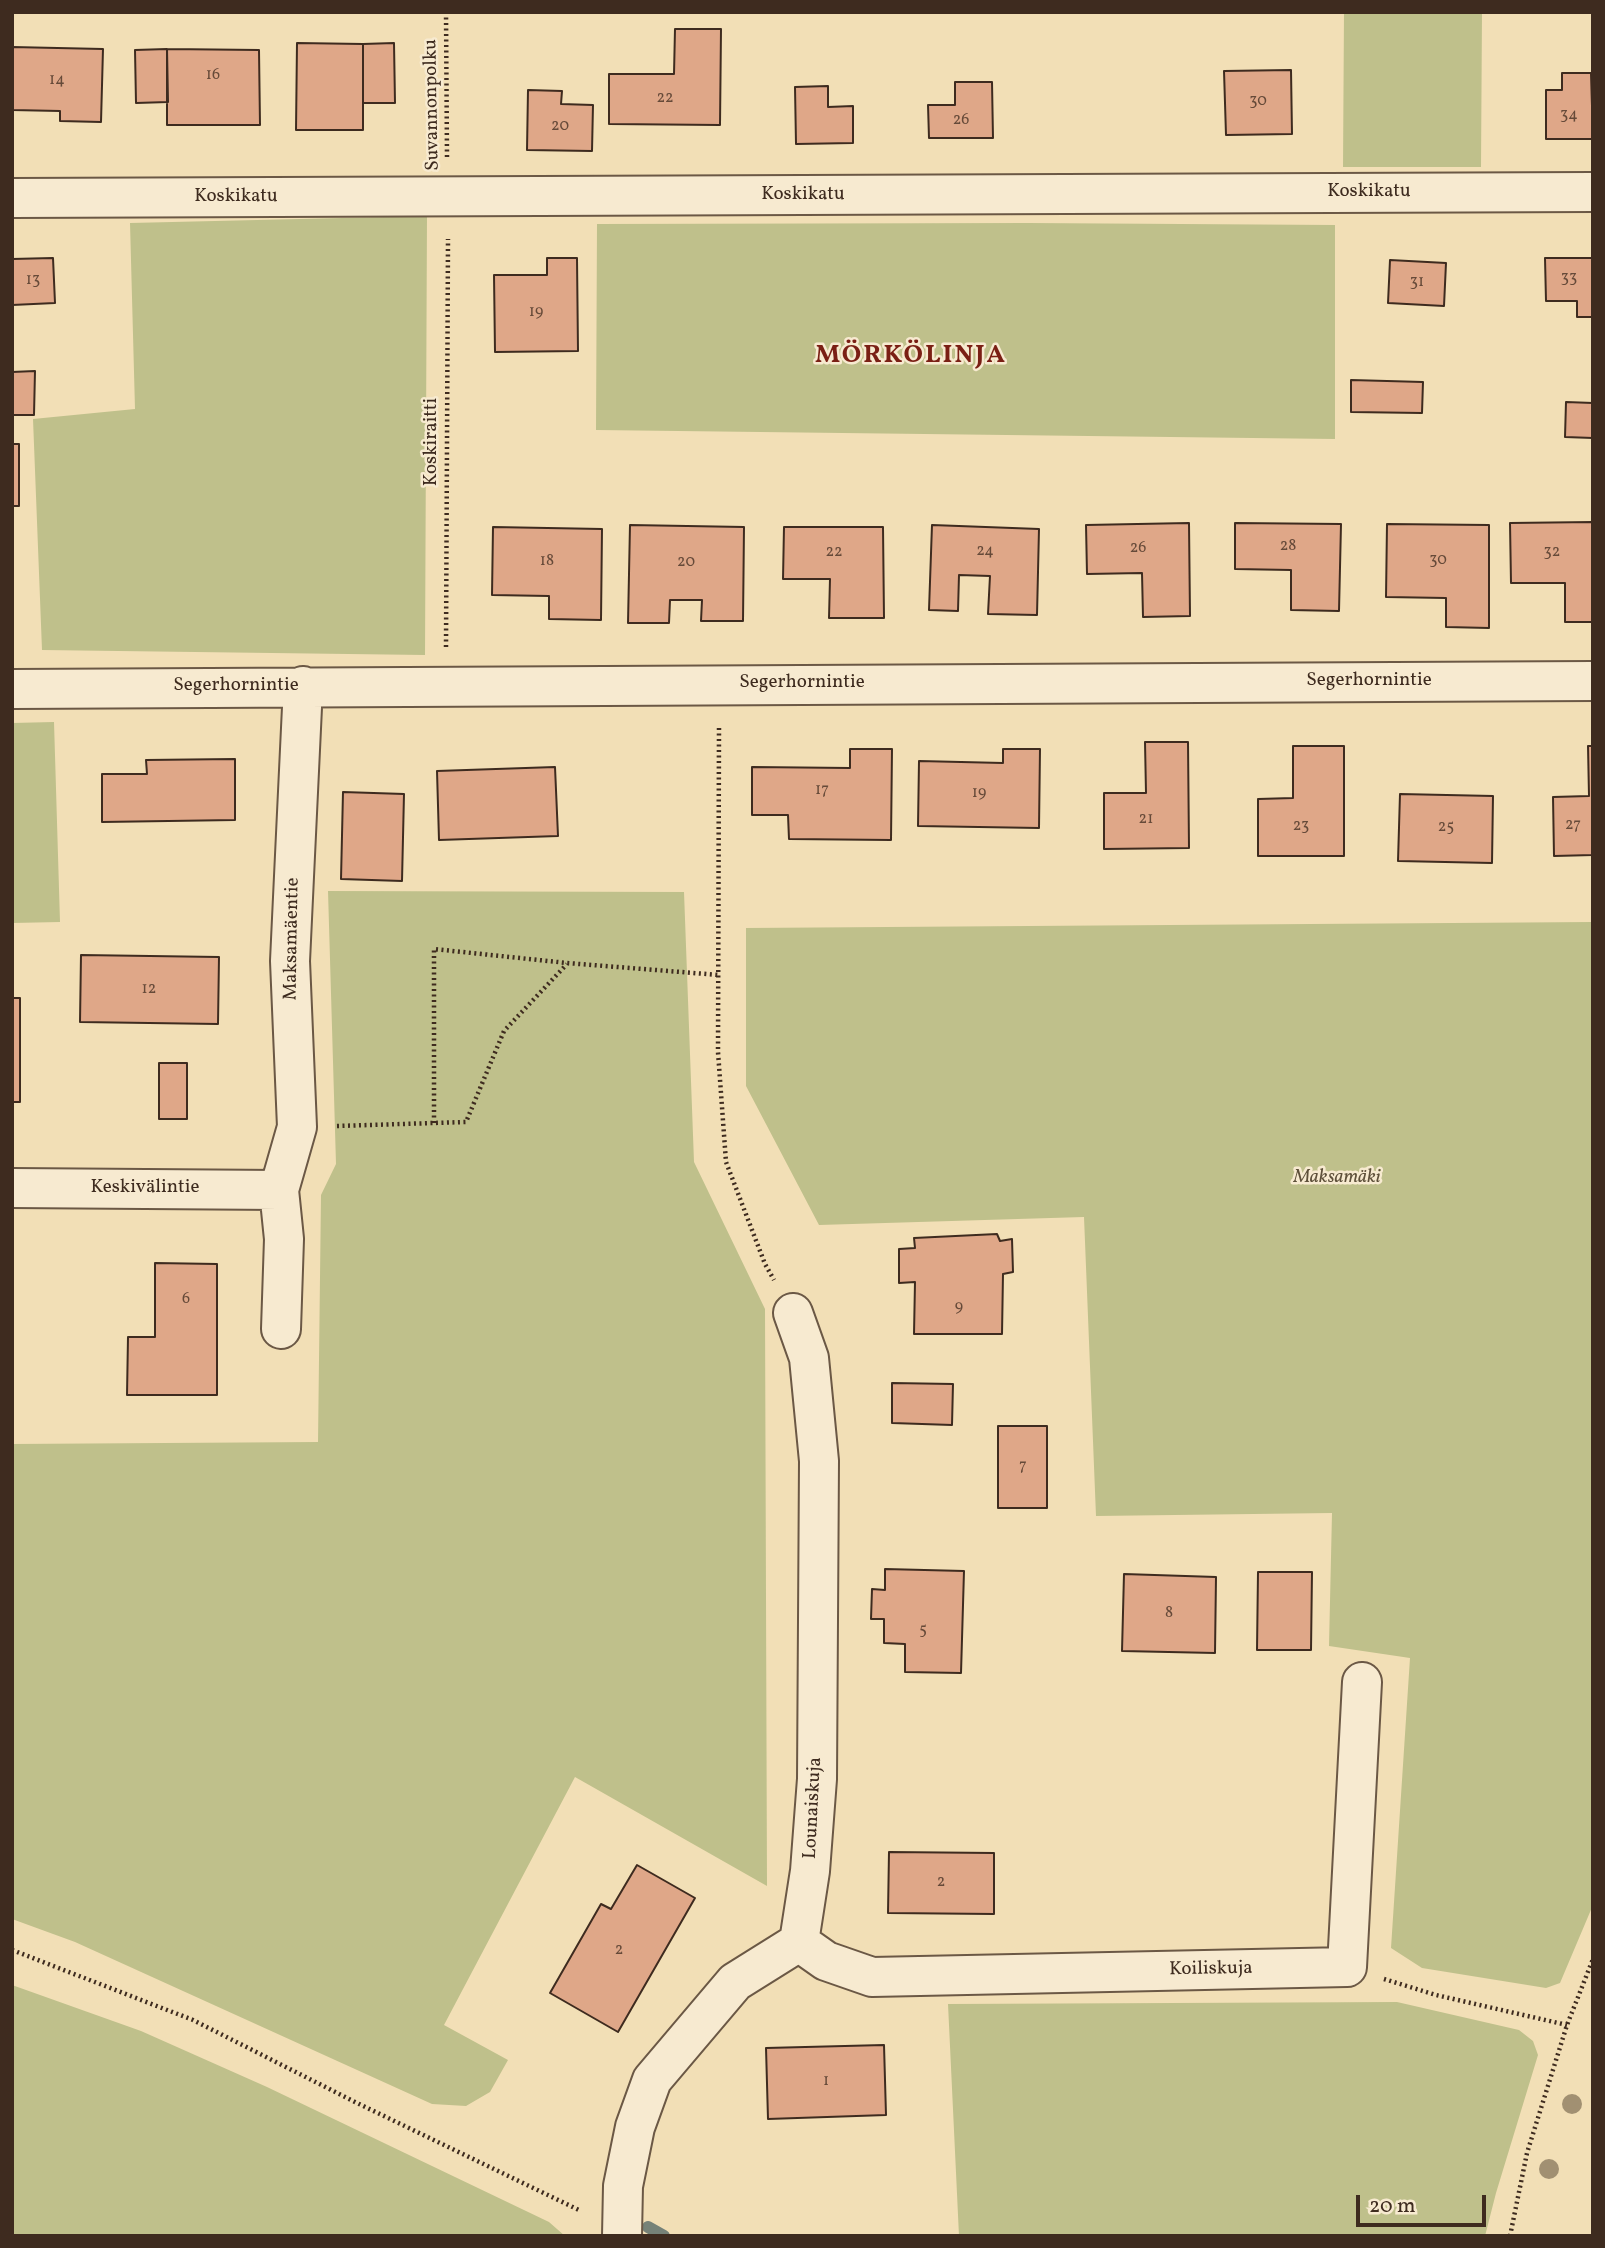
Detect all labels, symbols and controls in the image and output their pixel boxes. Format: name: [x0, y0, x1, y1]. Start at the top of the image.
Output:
street label: Suvannonpolku: [420, 39, 446, 171]
house number: 16: [206, 66, 220, 86]
house number: 14: [49, 71, 65, 91]
house number: 22: [656, 89, 674, 109]
house number: 30: [1249, 92, 1267, 112]
house number: 34: [1560, 106, 1578, 126]
house number: 26: [953, 111, 969, 131]
house number: 20: [551, 117, 569, 137]
street label: Koskikatu: [1327, 182, 1411, 204]
street label: Koskikatu: [761, 185, 845, 207]
street label: Koskikatu: [194, 187, 278, 209]
house number: 33: [1561, 269, 1577, 289]
house number: 13: [26, 271, 40, 291]
house number: 31: [1410, 273, 1424, 293]
house number: 19: [529, 303, 543, 323]
district label: MÖRKÖLINJA: [816, 341, 1006, 373]
street label: Koskiraitti: [422, 398, 444, 486]
house number: 28: [1280, 537, 1296, 557]
house number: 26: [1130, 539, 1146, 559]
house number: 24: [976, 542, 994, 562]
house number: 22: [825, 543, 843, 563]
house number: 32: [1544, 543, 1560, 563]
house number: 30: [1429, 551, 1447, 571]
house number: 18: [540, 552, 554, 572]
house number: 20: [677, 553, 695, 573]
street label: Segerhornintie: [1306, 671, 1432, 693]
street label: Segerhornintie: [739, 673, 865, 695]
street label: Segerhornintie: [173, 676, 299, 698]
house number: 17: [815, 781, 829, 801]
house number: 19: [972, 784, 986, 804]
house number: 21: [1139, 810, 1153, 830]
house number: 27: [1565, 816, 1581, 836]
house number: 23: [1293, 817, 1309, 837]
house number: 25: [1438, 818, 1454, 838]
street label: Maksamäentie: [281, 877, 305, 1001]
house number: 12: [142, 980, 156, 1000]
park label: Maksamäki: [1293, 1168, 1381, 1190]
street label: Keskivälintie: [91, 1178, 199, 1200]
house number: 6: [182, 1290, 190, 1310]
house number: 9: [955, 1298, 963, 1318]
house number: 7: [1019, 1457, 1027, 1477]
house number: 8: [1165, 1604, 1173, 1624]
house number: 5: [919, 1621, 927, 1641]
street label: Lounaiskuja: [800, 1756, 828, 1860]
house number: 2: [937, 1873, 945, 1893]
house number: 2: [615, 1941, 623, 1961]
street label: Koiliskuja: [1169, 1958, 1253, 1982]
house number: 1: [823, 2072, 829, 2092]
scale bar: [1360, 2182, 1490, 2226]
text: 20 m: [1369, 2192, 1415, 2221]

